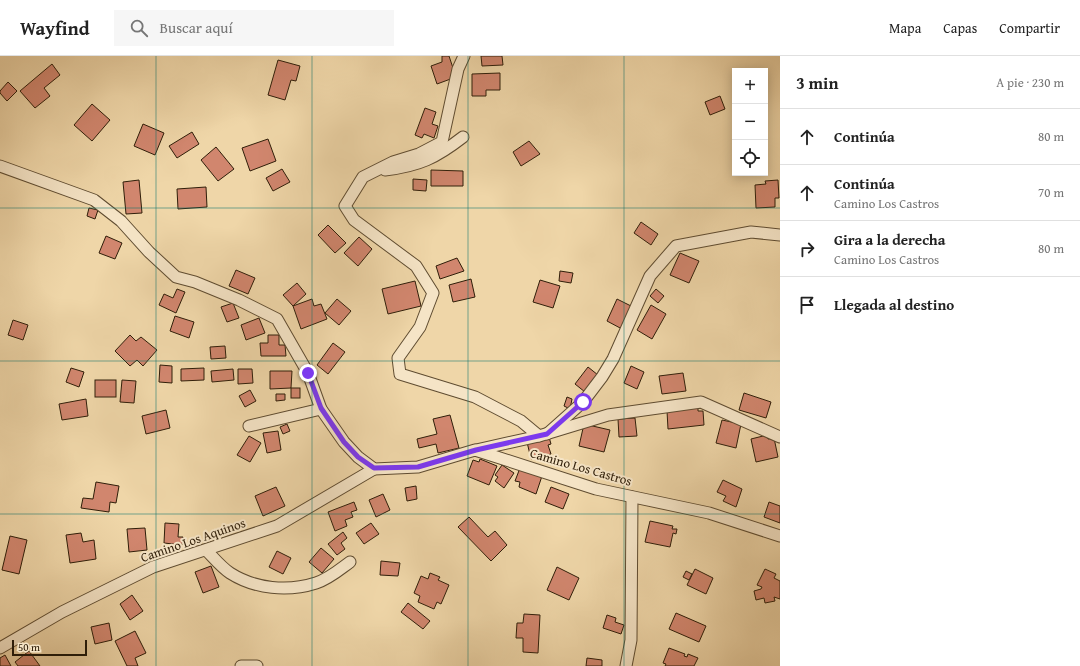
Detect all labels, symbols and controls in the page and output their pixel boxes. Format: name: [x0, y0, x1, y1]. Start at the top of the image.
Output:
search box: [114, 10, 394, 46]
text: Wayfind: [20, 14, 90, 42]
icon: search: [128, 17, 150, 39]
text: Buscar aquí: [160, 17, 233, 38]
text: Mapa: [889, 18, 921, 38]
text: Capas: [943, 18, 977, 38]
text: Compartir: [999, 18, 1060, 38]
map controls: [732, 68, 768, 176]
button: +: [732, 68, 768, 104]
text: 3 min: [796, 70, 838, 95]
text: A pie · 230 m: [996, 73, 1064, 92]
button: −: [732, 104, 768, 140]
icon: ahead: [796, 126, 818, 148]
text: Continúa: [834, 126, 895, 147]
text: 80 m: [1038, 127, 1064, 146]
button: locate: [732, 140, 768, 176]
text: Continúa: [834, 173, 895, 194]
icon: ahead: [796, 182, 818, 204]
text: 70 m: [1038, 183, 1064, 202]
text: Camino Los Castros: [834, 194, 939, 213]
text: Gira a la derecha: [834, 229, 945, 250]
icon: right: [796, 238, 818, 260]
text: 80 m: [1038, 239, 1064, 258]
text: Camino Los Castros: [834, 250, 939, 269]
icon: arrive: [796, 294, 818, 316]
text: Llegada al destino: [834, 294, 954, 315]
route end: [299, 364, 317, 382]
route start: [574, 393, 592, 411]
street label: Camino Los Castros: [528, 443, 634, 491]
street label: Camino Los Aquinos: [138, 513, 248, 567]
scale bar: [12, 638, 87, 657]
text: 50 m: [18, 639, 40, 655]

